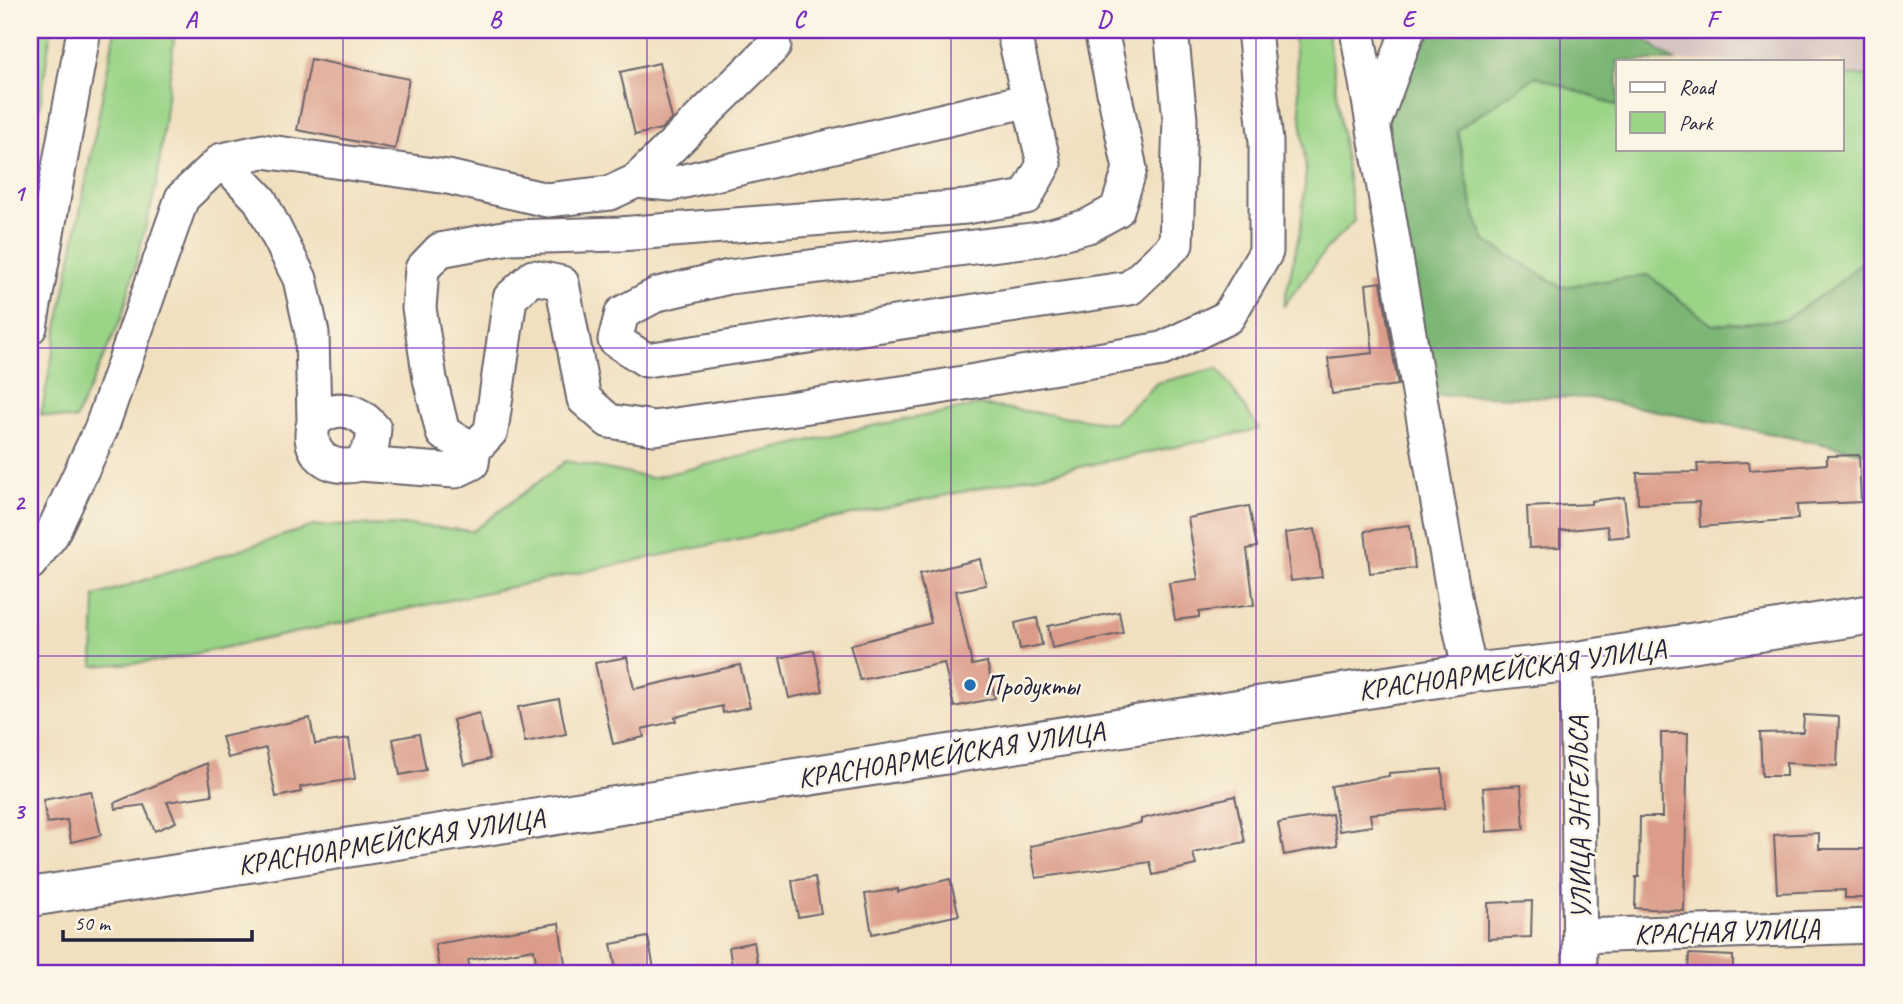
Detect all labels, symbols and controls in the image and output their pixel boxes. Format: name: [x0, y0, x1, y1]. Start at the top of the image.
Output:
text: A: [185, 5, 199, 34]
text: B: [489, 5, 503, 34]
text: C: [794, 5, 808, 34]
text: D: [1097, 5, 1113, 34]
text: E: [1402, 5, 1418, 34]
text: F: [1707, 5, 1723, 34]
legend: [1616, 60, 1843, 150]
text: Road: [1679, 74, 1718, 100]
text: Park: [1679, 110, 1714, 136]
text: 1: [14, 179, 27, 208]
text: 2: [14, 488, 27, 517]
street label: КРАСНОАРМЕЙСКАЯ УЛИЦА: [1356, 630, 1669, 708]
place label: Продукты: [984, 668, 1081, 703]
marker: Продукты: [962, 677, 978, 693]
street label: КРАСНОАРМЕЙСКАЯ УЛИЦА: [795, 712, 1108, 796]
street label: УЛИЦА ЭНГЕЛЬСА: [1560, 715, 1598, 920]
text: 3: [14, 797, 27, 826]
street label: КРАСНОАРМЕЙСКАЯ УЛИЦА: [235, 799, 548, 883]
scale bar: [63, 899, 252, 943]
text: 50 m: [74, 910, 112, 936]
street label: КРАСНАЯ УЛИЦА: [1634, 910, 1821, 952]

